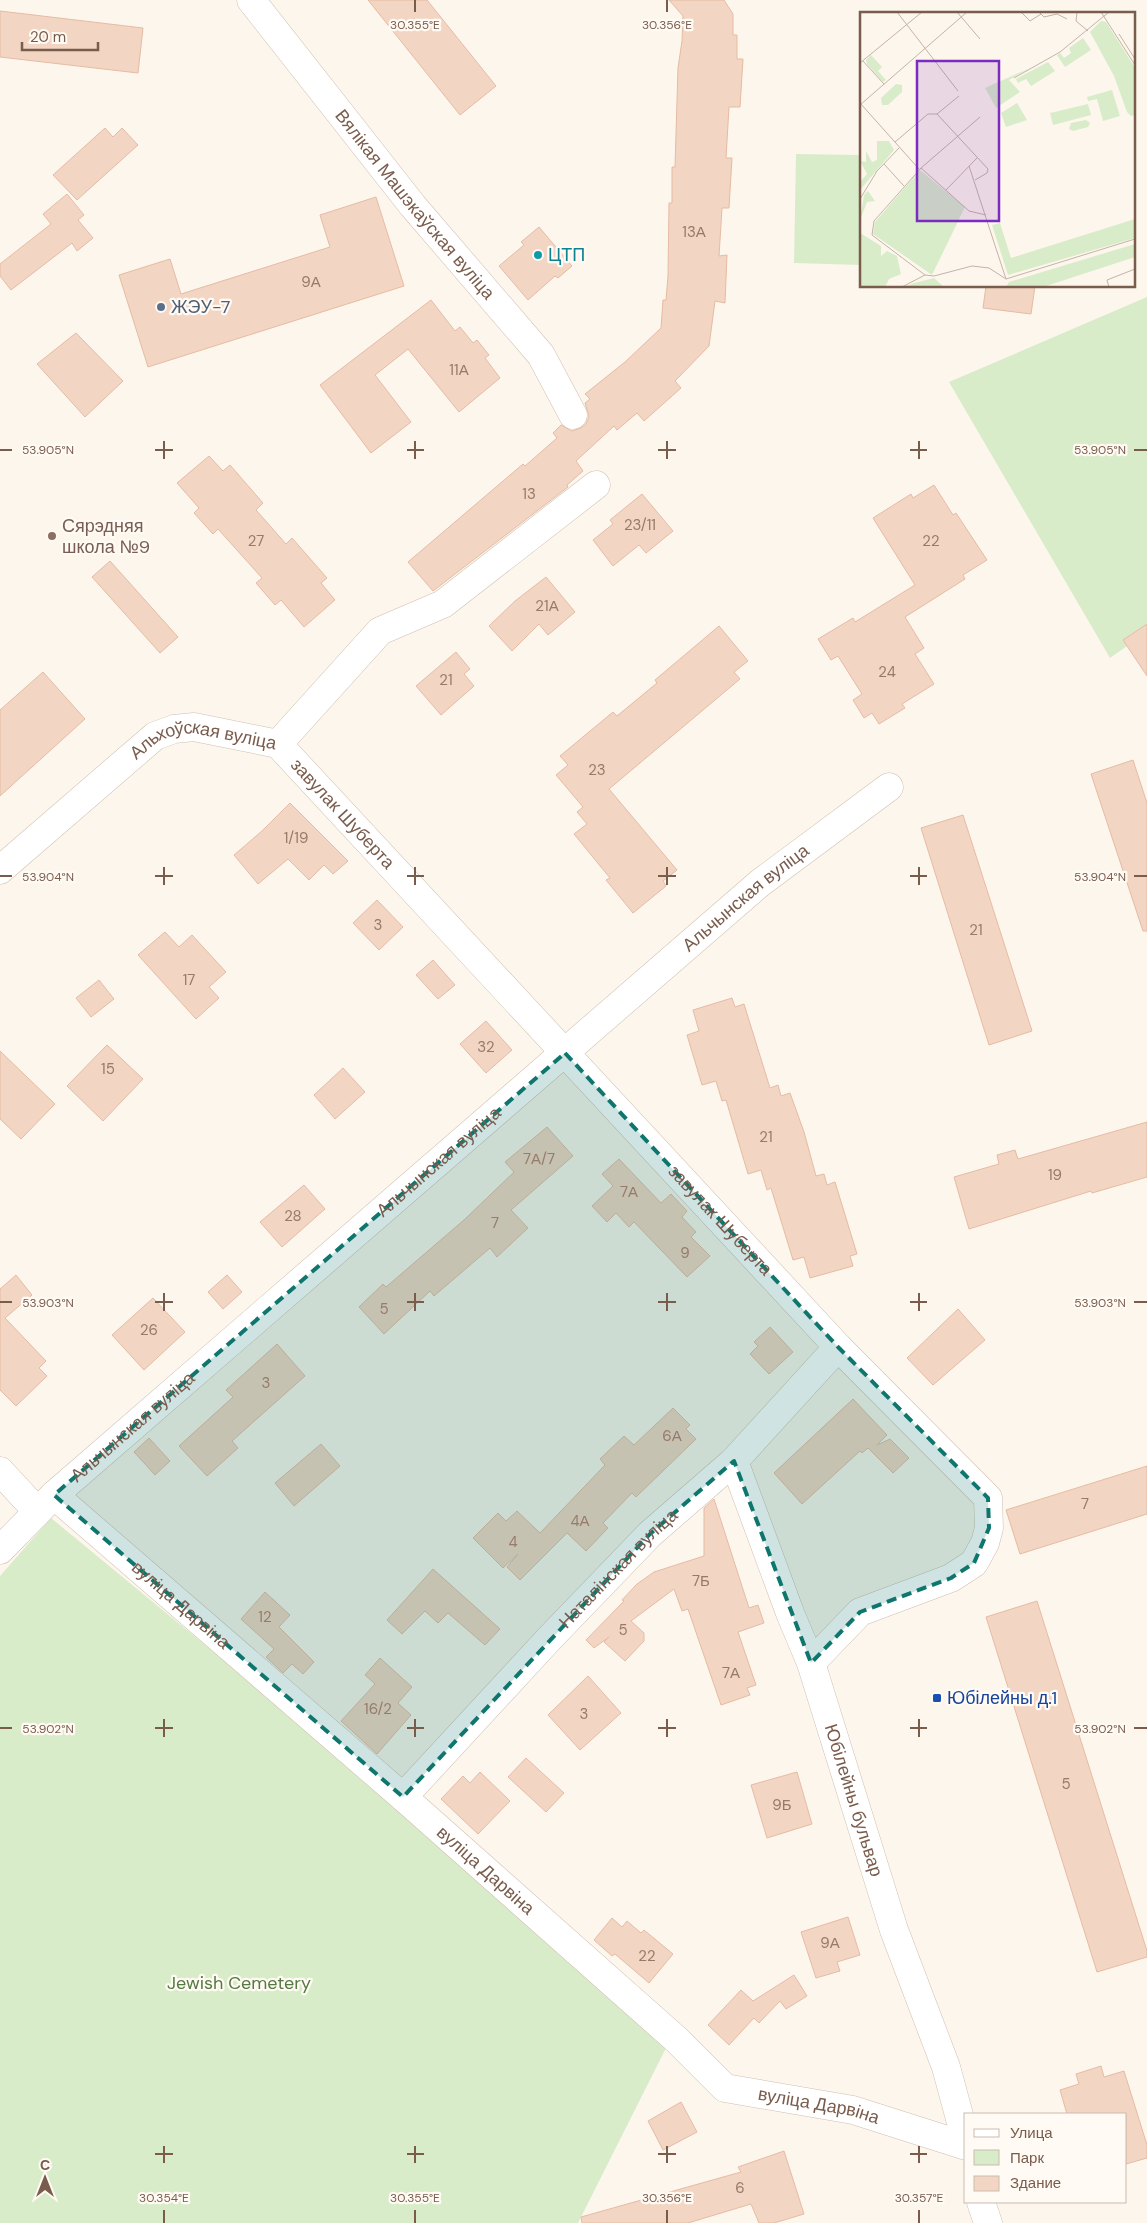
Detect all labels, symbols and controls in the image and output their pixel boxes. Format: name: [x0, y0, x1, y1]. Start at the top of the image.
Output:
inset map: [860, 12, 1134, 288]
text: 30.355°E: [390, 17, 440, 33]
text: 30.356°E: [642, 17, 692, 33]
scale bar: [22, 20, 99, 52]
text: 20 m: [30, 27, 66, 47]
street label: Вялікая Машэкаўская вуліца: [329, 104, 501, 305]
house number: 13А: [682, 222, 706, 242]
place label: ЦТП: [548, 243, 585, 267]
marker: ЦТП: [532, 249, 544, 261]
house number: 9А: [301, 272, 321, 292]
place label: ЖЭУ-7: [171, 295, 230, 319]
marker: ЖЭУ-7: [155, 301, 167, 313]
house number: 11А: [449, 360, 469, 380]
text: 53.905°N: [22, 442, 74, 458]
text: 53.905°N: [1074, 442, 1126, 458]
house number: 13: [522, 484, 536, 504]
place label: Сярэдняя школа №9: [62, 514, 150, 559]
house number: 23/11: [624, 515, 656, 535]
marker: Сярэдняя школа №9: [46, 530, 58, 542]
house number: 27: [248, 531, 264, 551]
house number: 22: [922, 531, 940, 551]
house number: 21А: [535, 596, 559, 616]
house number: 24: [878, 662, 896, 682]
house number: 21: [439, 670, 453, 690]
street label: Альхоўская вуліца: [124, 715, 280, 765]
street label: завулак Шуберта: [285, 753, 401, 875]
house number: 23: [588, 760, 606, 780]
house number: 1/19: [284, 828, 308, 848]
street label: Альчынская вуліца: [677, 838, 815, 957]
text: 53.904°N: [22, 869, 74, 885]
text: 53.904°N: [1074, 869, 1126, 885]
house number: 3: [374, 915, 382, 935]
house number: 21: [969, 920, 983, 940]
house number: 17: [183, 970, 195, 990]
house number: 32: [477, 1037, 495, 1057]
house number: 15: [101, 1059, 115, 1079]
street label: Альчынская вуліца: [371, 1100, 507, 1222]
house number: 21: [759, 1127, 773, 1147]
house number: 7А/7: [523, 1149, 555, 1169]
street label: завулак Шуберта: [663, 1160, 778, 1281]
house number: 19: [1048, 1165, 1062, 1185]
house number: 7А: [620, 1182, 638, 1202]
house number: 28: [284, 1206, 302, 1226]
house number: 7: [491, 1213, 499, 1233]
house number: 9: [680, 1243, 690, 1263]
text: 53.903°N: [22, 1295, 74, 1311]
text: 53.903°N: [1074, 1295, 1126, 1311]
house number: 5: [379, 1299, 389, 1319]
house number: 26: [140, 1320, 158, 1340]
street label: Альчынская вуліца: [65, 1366, 201, 1488]
house number: 3: [262, 1373, 270, 1393]
house number: 6А: [662, 1426, 682, 1446]
house number: 7: [1081, 1494, 1089, 1514]
street label: Наталінская вуліца: [554, 1503, 684, 1634]
house number: 4А: [570, 1511, 590, 1531]
house number: 4: [508, 1532, 518, 1552]
street label: вуліца Дарвіна: [127, 1556, 236, 1655]
house number: 7Б: [692, 1571, 710, 1591]
house number: 12: [258, 1607, 272, 1627]
house number: 5: [618, 1620, 628, 1640]
house number: 7А: [722, 1663, 740, 1683]
place label: Юбілейны д.1: [947, 1686, 1057, 1710]
marker: Юбілейны д.1: [931, 1692, 943, 1704]
house number: 16/2: [364, 1699, 392, 1719]
house number: 3: [580, 1704, 588, 1724]
text: 53.902°N: [22, 1721, 74, 1737]
street label: Юбілейны бульвар: [819, 1721, 889, 1880]
text: 53.902°N: [1074, 1721, 1126, 1737]
house number: 5: [1061, 1774, 1071, 1794]
house number: 9Б: [772, 1795, 792, 1815]
street label: вуліца Дарвіна: [432, 1820, 540, 1921]
house number: 9А: [820, 1933, 840, 1953]
house number: 22: [638, 1946, 656, 1966]
park label: Jewish Cemetery: [167, 1971, 311, 1995]
street label: вуліца Дарвіна: [756, 2082, 883, 2130]
legend: [964, 2113, 1127, 2203]
text: Улица: [1010, 2123, 1053, 2143]
text: Парк: [1010, 2148, 1044, 2168]
north arrow: [20, 2153, 70, 2203]
text: С: [40, 2156, 50, 2174]
text: Здание: [1010, 2173, 1061, 2193]
house number: 6: [735, 2178, 745, 2198]
text: 30.354°E: [139, 2190, 189, 2206]
text: 30.355°E: [390, 2190, 440, 2206]
text: 30.356°E: [642, 2190, 692, 2206]
text: 30.357°E: [895, 2190, 944, 2206]

